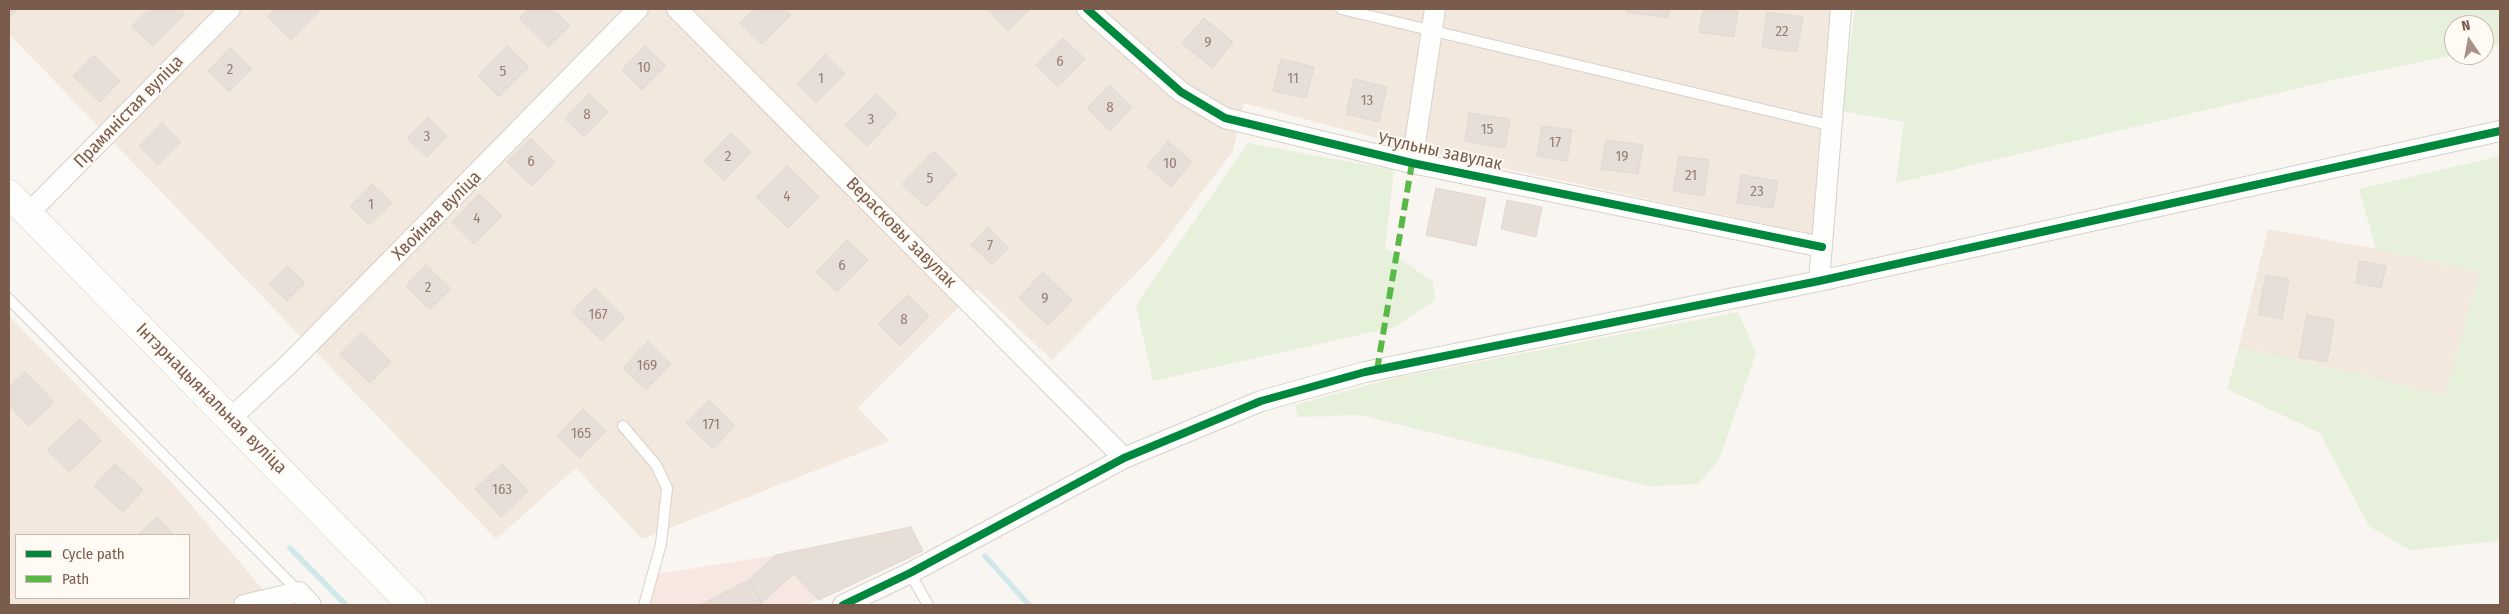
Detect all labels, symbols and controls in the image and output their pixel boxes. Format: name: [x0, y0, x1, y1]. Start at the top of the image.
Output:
north arrow: [2444, 15, 2494, 65]
text: N: [2460, 17, 2472, 35]
house number: 22: [1775, 23, 1789, 41]
house number: 9: [1204, 34, 1212, 52]
street label: Прамяністая вуліца: [70, 51, 188, 173]
house number: 6: [1056, 53, 1064, 71]
house number: 10: [637, 59, 651, 77]
house number: 2: [227, 61, 233, 79]
house number: 5: [500, 63, 506, 81]
house number: 1: [818, 70, 824, 88]
house number: 11: [1287, 70, 1299, 88]
house number: 13: [1361, 92, 1373, 110]
house number: 8: [1106, 99, 1114, 117]
house number: 8: [583, 106, 591, 124]
house number: 3: [868, 111, 874, 129]
house number: 15: [1481, 121, 1493, 139]
house number: 3: [424, 128, 430, 146]
street label: Утульны завулак: [1376, 128, 1504, 176]
house number: 17: [1549, 134, 1561, 152]
house number: 2: [725, 148, 731, 166]
house number: 19: [1615, 148, 1629, 166]
house number: 6: [527, 153, 535, 171]
house number: 10: [1163, 155, 1177, 173]
street label: Хвойная вуліца: [388, 167, 486, 265]
house number: 21: [1685, 167, 1697, 185]
house number: 5: [927, 170, 933, 188]
street label: Верасковы завулак: [841, 173, 961, 293]
house number: 23: [1750, 183, 1764, 201]
house number: 4: [783, 188, 791, 206]
house number: 1: [368, 196, 374, 214]
house number: 4: [473, 210, 481, 228]
house number: 7: [987, 237, 993, 255]
house number: 6: [838, 257, 846, 275]
house number: 2: [425, 279, 431, 297]
house number: 9: [1041, 290, 1049, 308]
house number: 167: [588, 306, 608, 324]
house number: 8: [900, 311, 908, 329]
street label: Інтэрнацыянальная вуліца: [131, 319, 291, 479]
house number: 169: [637, 357, 657, 375]
house number: 171: [702, 416, 720, 434]
house number: 165: [571, 425, 591, 443]
house number: 163: [492, 481, 512, 499]
legend: [15, 534, 190, 599]
text: Cycle path: [62, 545, 125, 563]
text: Path: [62, 570, 89, 588]

